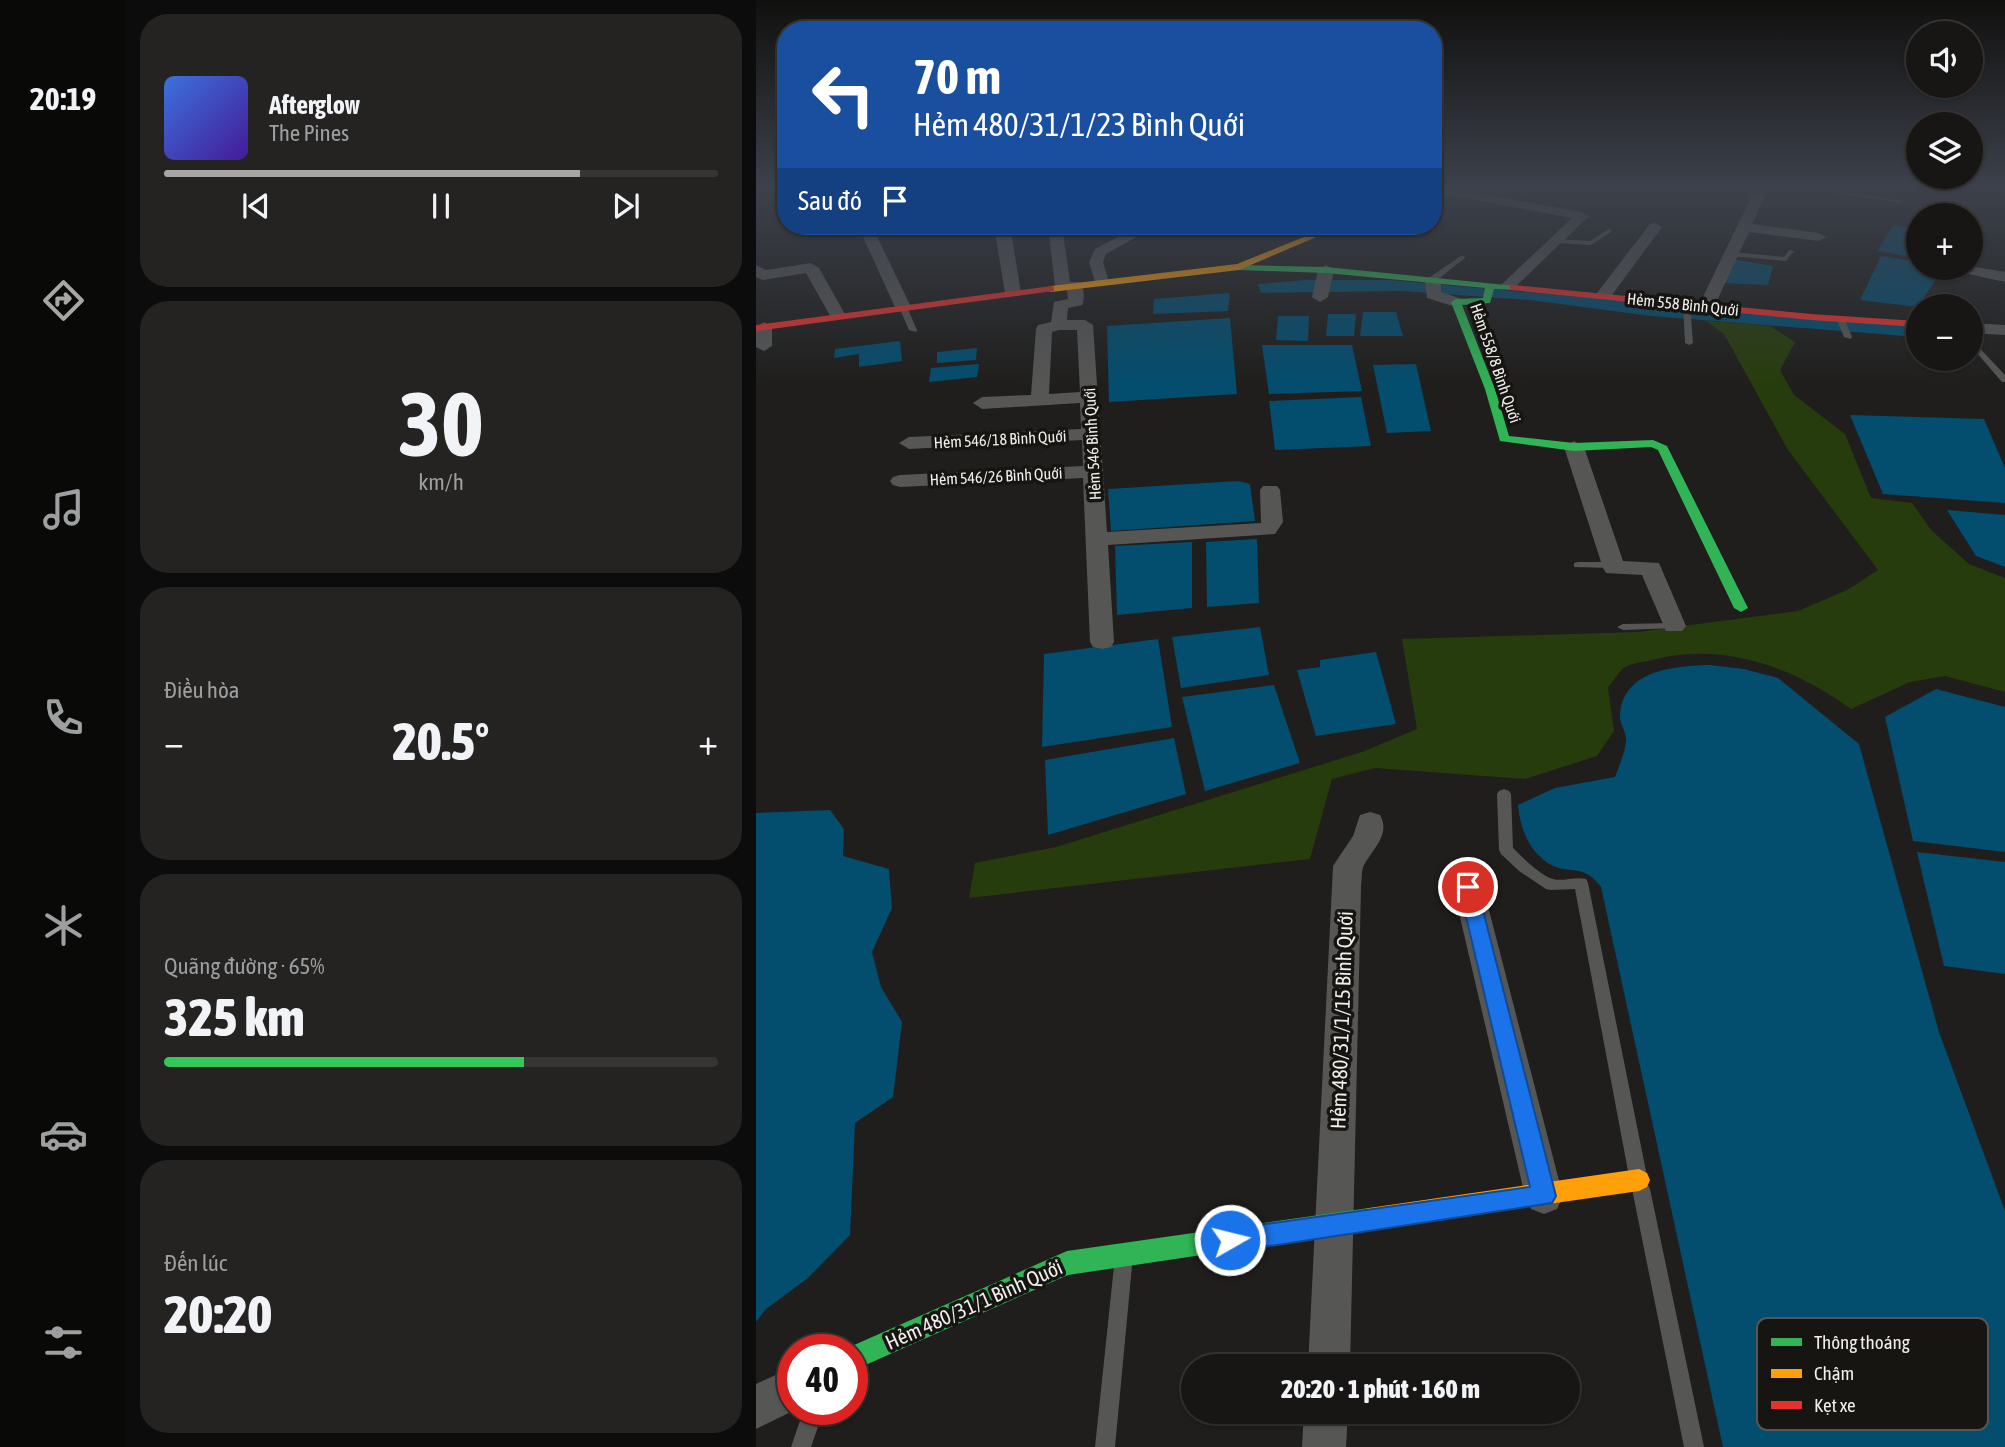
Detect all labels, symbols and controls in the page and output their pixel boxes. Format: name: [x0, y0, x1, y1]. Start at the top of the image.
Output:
map controls: [1906, 21, 1983, 371]
button: sound: [1906, 21, 1983, 98]
text: 70 m: [913, 48, 1001, 104]
icon: left: [798, 49, 889, 140]
text: 20:19: [30, 80, 96, 117]
text: Afterglow: [269, 90, 360, 120]
text: Hẻm 480/31/1/23 Bình Quới: [913, 106, 1245, 143]
button: layers: [1906, 112, 1983, 189]
text: The Pines: [269, 120, 349, 146]
icon: arrive: [876, 182, 914, 220]
text: Sau đó: [798, 186, 862, 216]
icon: previous: [237, 187, 275, 225]
icon: pause: [422, 187, 460, 225]
icon: next: [607, 187, 645, 225]
button: +: [1906, 203, 1983, 280]
icon: directions: [39, 276, 88, 325]
street label: Hẻm 558 Bình Quới: [1626, 289, 1740, 319]
button: −: [1906, 294, 1983, 371]
street label: Hẻm 558/8 Bình Quới: [1467, 301, 1525, 425]
text: 30: [398, 371, 484, 475]
street label: Hẻm 546 Bình Quới: [1080, 387, 1104, 501]
street label: Hẻm 546/18 Bình Quới: [933, 427, 1067, 451]
street label: Hẻm 546/26 Bình Quới: [929, 464, 1063, 488]
text: km/h: [418, 469, 464, 495]
icon: music: [39, 485, 88, 534]
text: Điều hòa: [164, 677, 240, 703]
icon: phone: [39, 693, 88, 742]
text: 20.5°: [393, 711, 489, 771]
text: −: [164, 720, 184, 763]
text: +: [698, 720, 718, 763]
pin: [1438, 857, 1498, 917]
icon: arrive: [1449, 868, 1487, 906]
icon: climate: [39, 901, 88, 950]
street label: Hẻm 480/31/1/15 Bình Quới: [1325, 911, 1357, 1129]
text: Quãng đường · 65%: [164, 953, 325, 979]
text: 325 km: [164, 987, 305, 1047]
icon: car: [39, 1110, 88, 1159]
position arrow: [1193, 1203, 1267, 1277]
text: Đến lúc: [164, 1250, 227, 1276]
street label: Hẻm 480/31/1 Bình Quới: [881, 1254, 1066, 1354]
text: 20:20: [164, 1284, 272, 1344]
icon: filters: [39, 1318, 88, 1367]
legend: [1757, 1318, 1988, 1430]
text: Thông thoáng: [1814, 1331, 1911, 1353]
speed limit sign: 40: [777, 1334, 868, 1425]
text: Chậm: [1814, 1362, 1854, 1384]
text: 20:20 · 1 phút · 160 m: [1281, 1374, 1480, 1404]
text: Kẹt xe: [1814, 1394, 1856, 1416]

